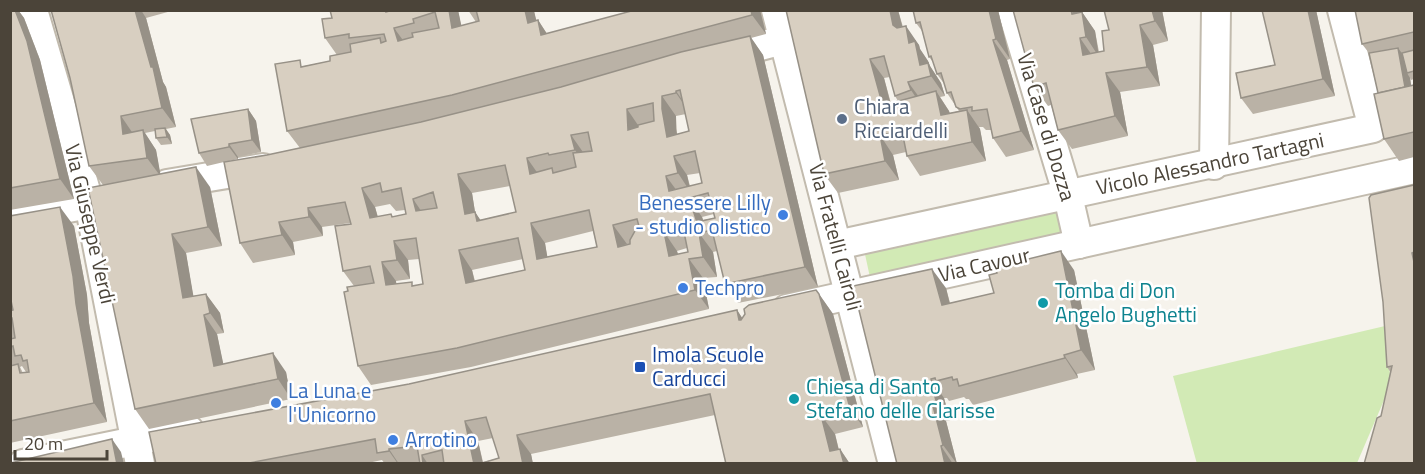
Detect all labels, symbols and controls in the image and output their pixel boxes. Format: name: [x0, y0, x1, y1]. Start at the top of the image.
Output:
street label: Via Case di Dozza: [1009, 49, 1085, 205]
place label: Chiara Ricciardelli: [854, 90, 948, 146]
marker: Chiara Ricciardelli: [835, 112, 849, 126]
street label: Vicolo Alessandro Tartagni: [1093, 123, 1327, 203]
street label: Via Giuseppe Verdi: [57, 141, 125, 307]
street label: Via Fratelli Cairoli: [801, 159, 871, 314]
place label: Benessere Lilly - studio olistico: [635, 186, 771, 242]
marker: Benessere Lilly - studio olistico: [776, 208, 790, 222]
street label: Via Cavour: [935, 238, 1033, 290]
place label: Techpro: [695, 271, 764, 303]
place label: Tomba di Don Angelo Bughetti: [1055, 274, 1197, 330]
marker: Techpro: [676, 281, 690, 295]
marker: Tomba di Don Angelo Bughetti: [1036, 296, 1050, 310]
place label: Imola Scuole Carducci: [652, 338, 764, 394]
marker: Imola Scuole Carducci: [633, 360, 647, 374]
place label: Chiesa di Santo Stefano delle Clarisse: [806, 370, 995, 426]
place label: La Luna e l'Unicorno: [288, 374, 376, 430]
marker: Chiesa di Santo Stefano delle Clarisse: [787, 392, 801, 406]
marker: La Luna e l'Unicorno: [269, 396, 283, 410]
scale bar: [15, 423, 106, 461]
place label: Arrotino: [405, 423, 477, 455]
text: 20 m: [24, 430, 63, 457]
marker: Arrotino: [386, 433, 400, 447]

